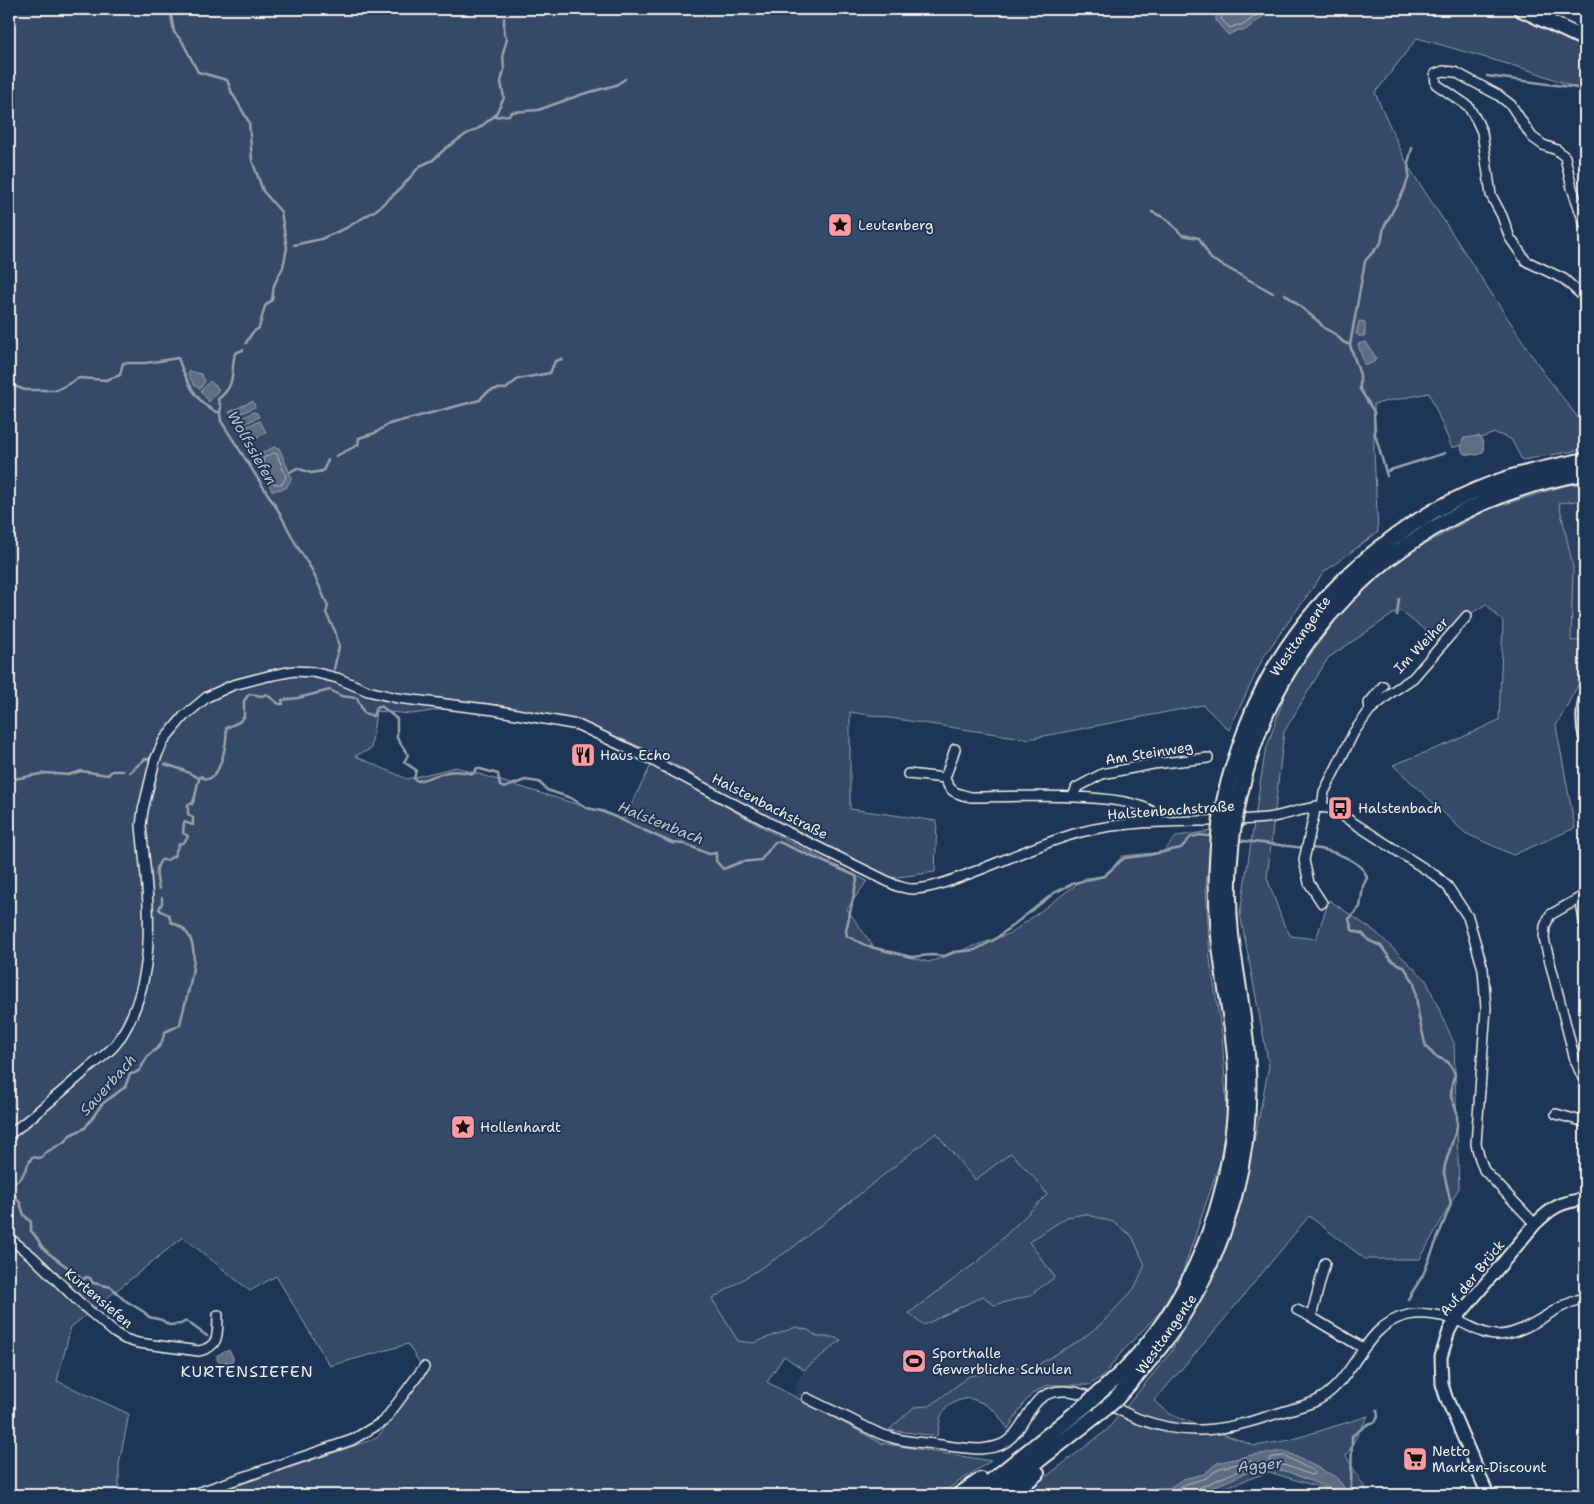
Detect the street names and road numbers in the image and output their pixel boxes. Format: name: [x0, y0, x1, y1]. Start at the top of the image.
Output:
street label: Westtangente: [1266, 592, 1334, 680]
street label: Im Weiher: [1390, 613, 1453, 677]
street label: Am Steinweg: [1104, 737, 1194, 769]
street label: Halstenbachstraße: [709, 769, 831, 843]
street label: Halstenbachstraße: [1107, 797, 1236, 823]
street label: Auf der Brück: [1436, 1236, 1508, 1320]
street label: Kurtensiefen: [61, 1264, 137, 1332]
street label: Westtangente: [1132, 1290, 1200, 1378]

